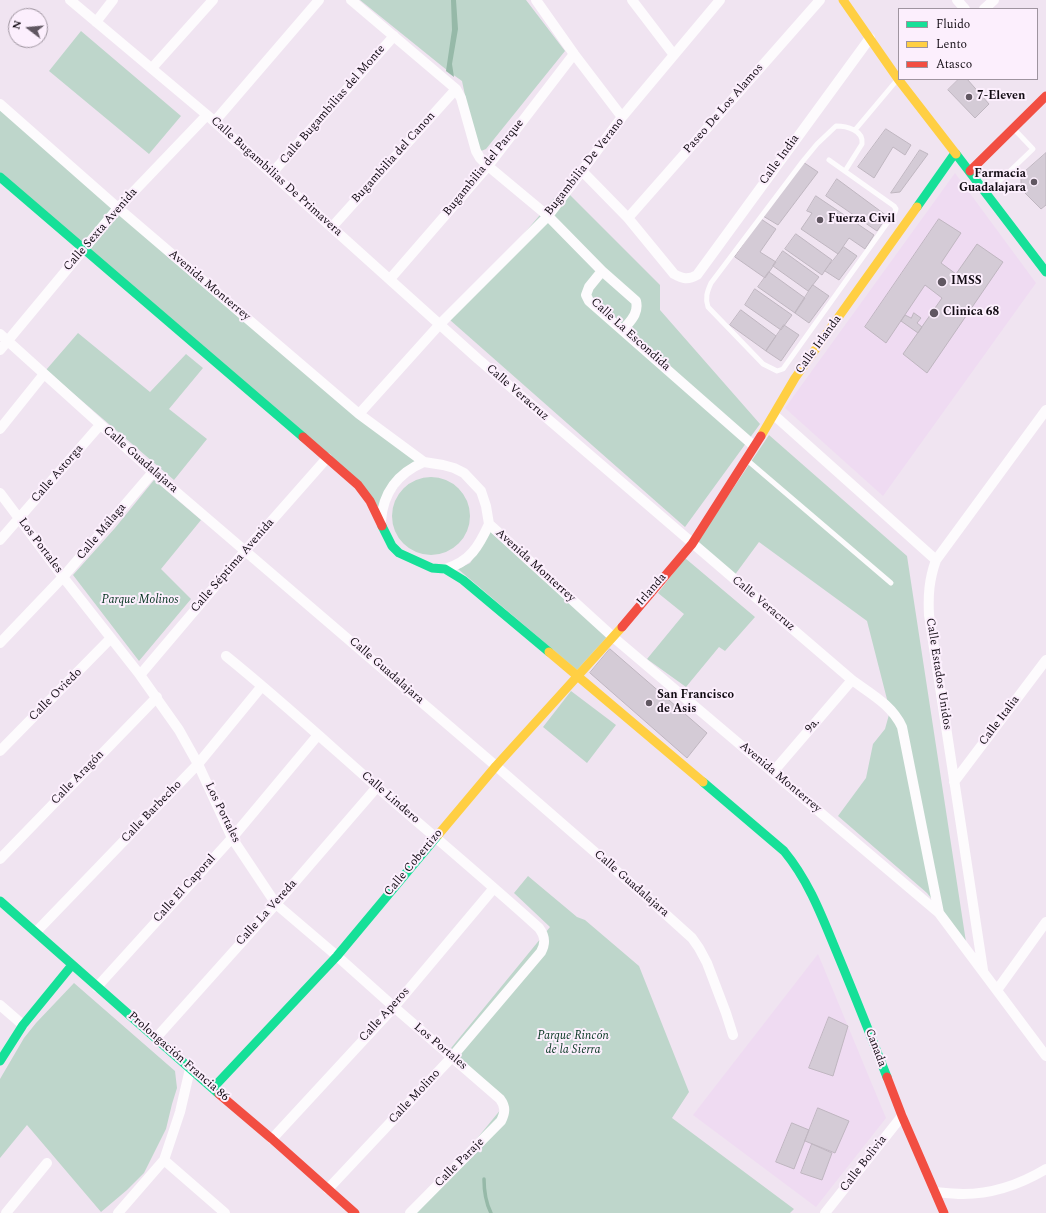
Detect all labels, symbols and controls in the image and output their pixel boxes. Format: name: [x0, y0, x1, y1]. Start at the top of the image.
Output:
north arrow: [8, 8, 48, 48]
legend: [898, 8, 1038, 80]
text: Fluido: [936, 15, 970, 34]
text: N: [8, 18, 26, 31]
text: Lento: [936, 35, 967, 54]
street label: Calle Bugambilias del Monte: [277, 42, 389, 168]
text: Atasco: [936, 55, 972, 74]
street label: Paseo De Los Alamos: [681, 61, 767, 157]
place label: 7-Eleven: [977, 90, 1025, 104]
marker: 7-Eleven: [964, 92, 974, 102]
street label: Bugambilia del Canon: [349, 109, 439, 207]
street label: Calle Bugambilias De Primavera: [207, 114, 345, 240]
street label: Bugambilia De Verano: [542, 115, 628, 219]
street label: Bugambilia del Parque: [441, 117, 527, 219]
street label: Calle India: [757, 132, 803, 188]
place label: Farmacia Guadalajara: [959, 168, 1026, 196]
marker: Farmacia Guadalajara: [1029, 177, 1039, 187]
street label: Calle Sexta Avenida: [61, 186, 141, 274]
place label: Fuerza Civil: [828, 213, 895, 227]
marker: Fuerza Civil: [815, 215, 825, 225]
street label: Avenida Monterrey: [165, 248, 253, 324]
place label: IMSS: [951, 275, 982, 289]
marker: IMSS: [936, 276, 948, 288]
street label: Calle La Escondida: [587, 295, 673, 375]
place label: Clinica 68: [943, 306, 999, 320]
marker: Clinica 68: [928, 307, 940, 319]
street label: Calle Irlanda: [793, 313, 845, 377]
street label: Calle Veracruz: [483, 362, 551, 424]
street label: Calle Guadalajara: [100, 424, 180, 496]
street label: Calle Astorga: [29, 442, 87, 506]
street label: Calle Málaga: [74, 501, 130, 563]
street label: Los Portales: [15, 516, 65, 576]
street label: Calle Séptima Avenida: [188, 516, 278, 616]
street label: Avenida Monterrey: [492, 526, 578, 606]
street label: Irlanda: [634, 571, 670, 609]
street label: Calle Veracruz: [728, 573, 798, 635]
park label: Parque Molinos: [101, 594, 179, 608]
street label: Calle Estados Unidos: [922, 617, 954, 731]
street label: Calle Guadalajara: [346, 635, 426, 707]
street label: Calle Oviedo: [27, 666, 85, 724]
place label: San Francisco de Asis: [657, 689, 734, 717]
street label: Calle Italia: [977, 693, 1023, 749]
marker: San Francisco de Asis: [644, 698, 654, 708]
street label: 9a.: [803, 716, 823, 736]
street label: Avenida Monterrey: [736, 740, 824, 816]
street label: Calle Aragón: [49, 748, 107, 808]
street label: Calle Lindero: [358, 769, 422, 827]
street label: Calle Barbecho: [119, 778, 185, 846]
street label: Los Portales: [201, 780, 243, 846]
street label: Calle Cobertizo: [382, 827, 446, 899]
street label: Calle Guadalajara: [591, 848, 671, 920]
street label: Calle El Caporal: [151, 852, 219, 926]
street label: Calle La Vereda: [234, 877, 300, 949]
street label: Calle Aperos: [357, 985, 413, 1045]
street label: Prolongación Francia 86: [125, 1009, 231, 1105]
street label: Los Portales: [410, 1020, 470, 1074]
street label: Canada: [861, 1027, 889, 1069]
park label: Parque Rincón de la Sierra: [537, 1030, 609, 1058]
street label: Calle Molino: [386, 1067, 444, 1127]
street label: Calle Bolivia: [838, 1133, 890, 1195]
street label: Calle Paraje: [432, 1135, 488, 1191]

